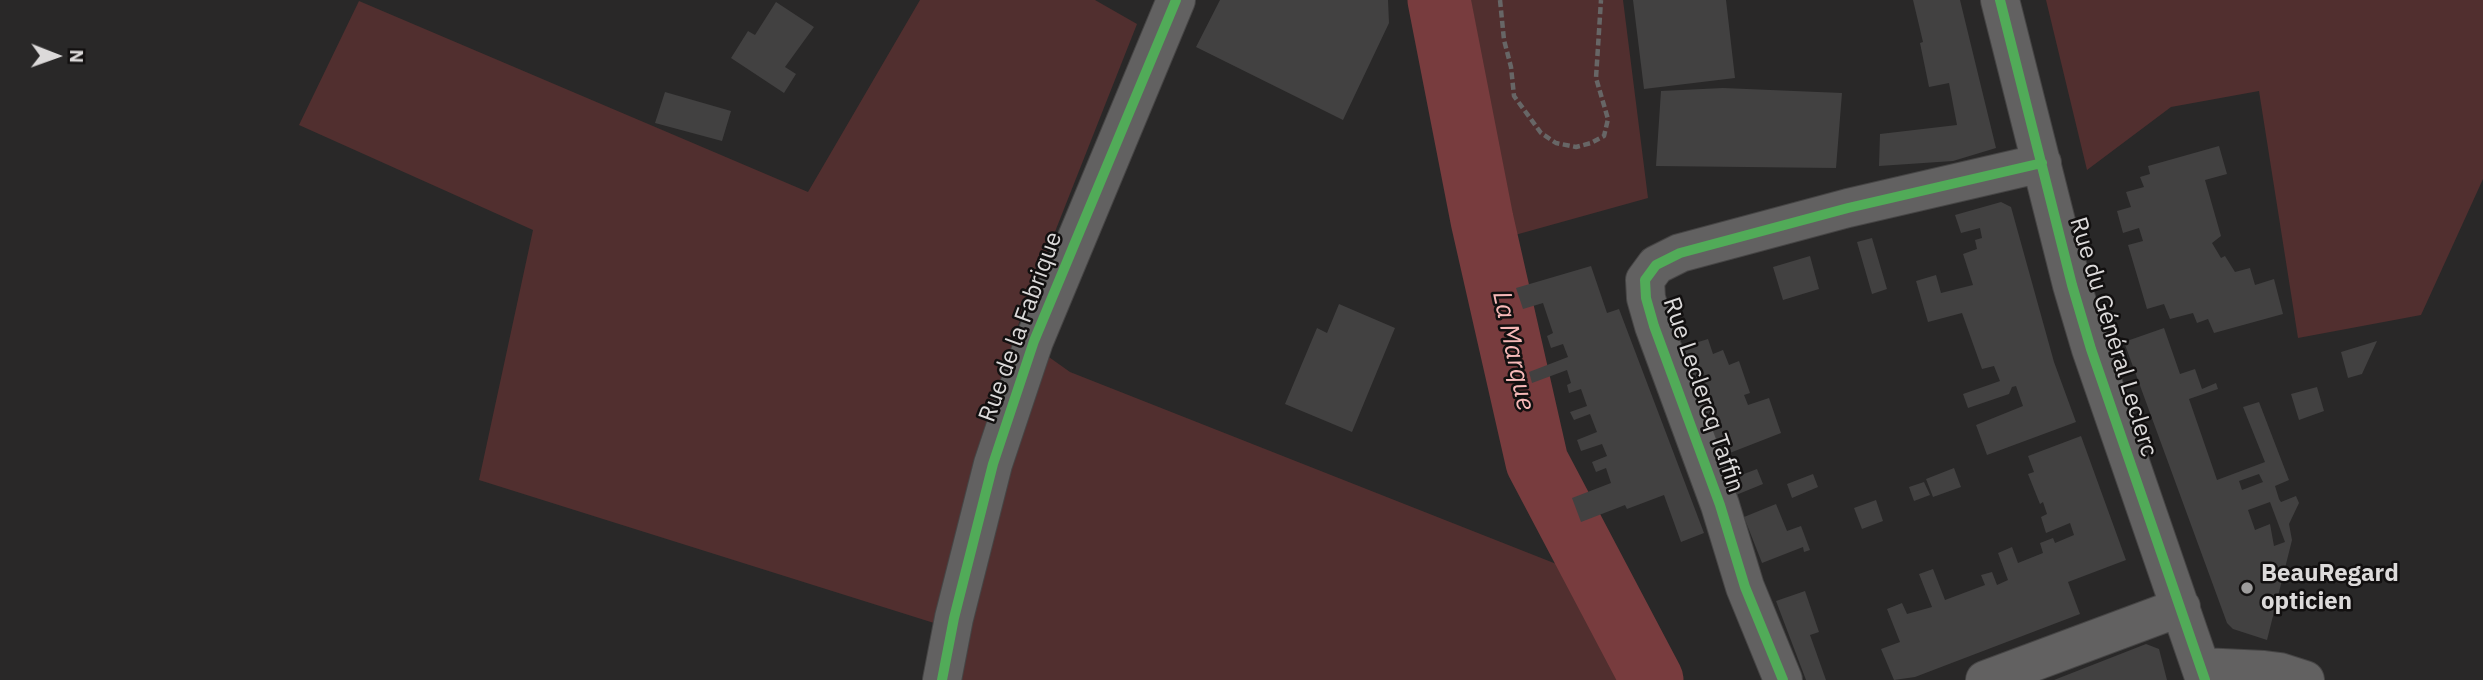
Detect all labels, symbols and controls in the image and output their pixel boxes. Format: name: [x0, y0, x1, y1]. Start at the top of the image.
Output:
north arrow: [21, 21, 91, 91]
text: N: [65, 49, 89, 63]
street label: Rue du Général Leclerc: [2063, 214, 2163, 460]
street label: Rue de la Fabrique: [973, 228, 1069, 426]
water label: La Marque: [1485, 289, 1541, 413]
street label: Rue Leclercq Taffin: [1656, 294, 1750, 496]
place label: BeauRegard opticien: [2261, 560, 2399, 616]
marker: BeauRegard opticien: [2239, 580, 2255, 596]

